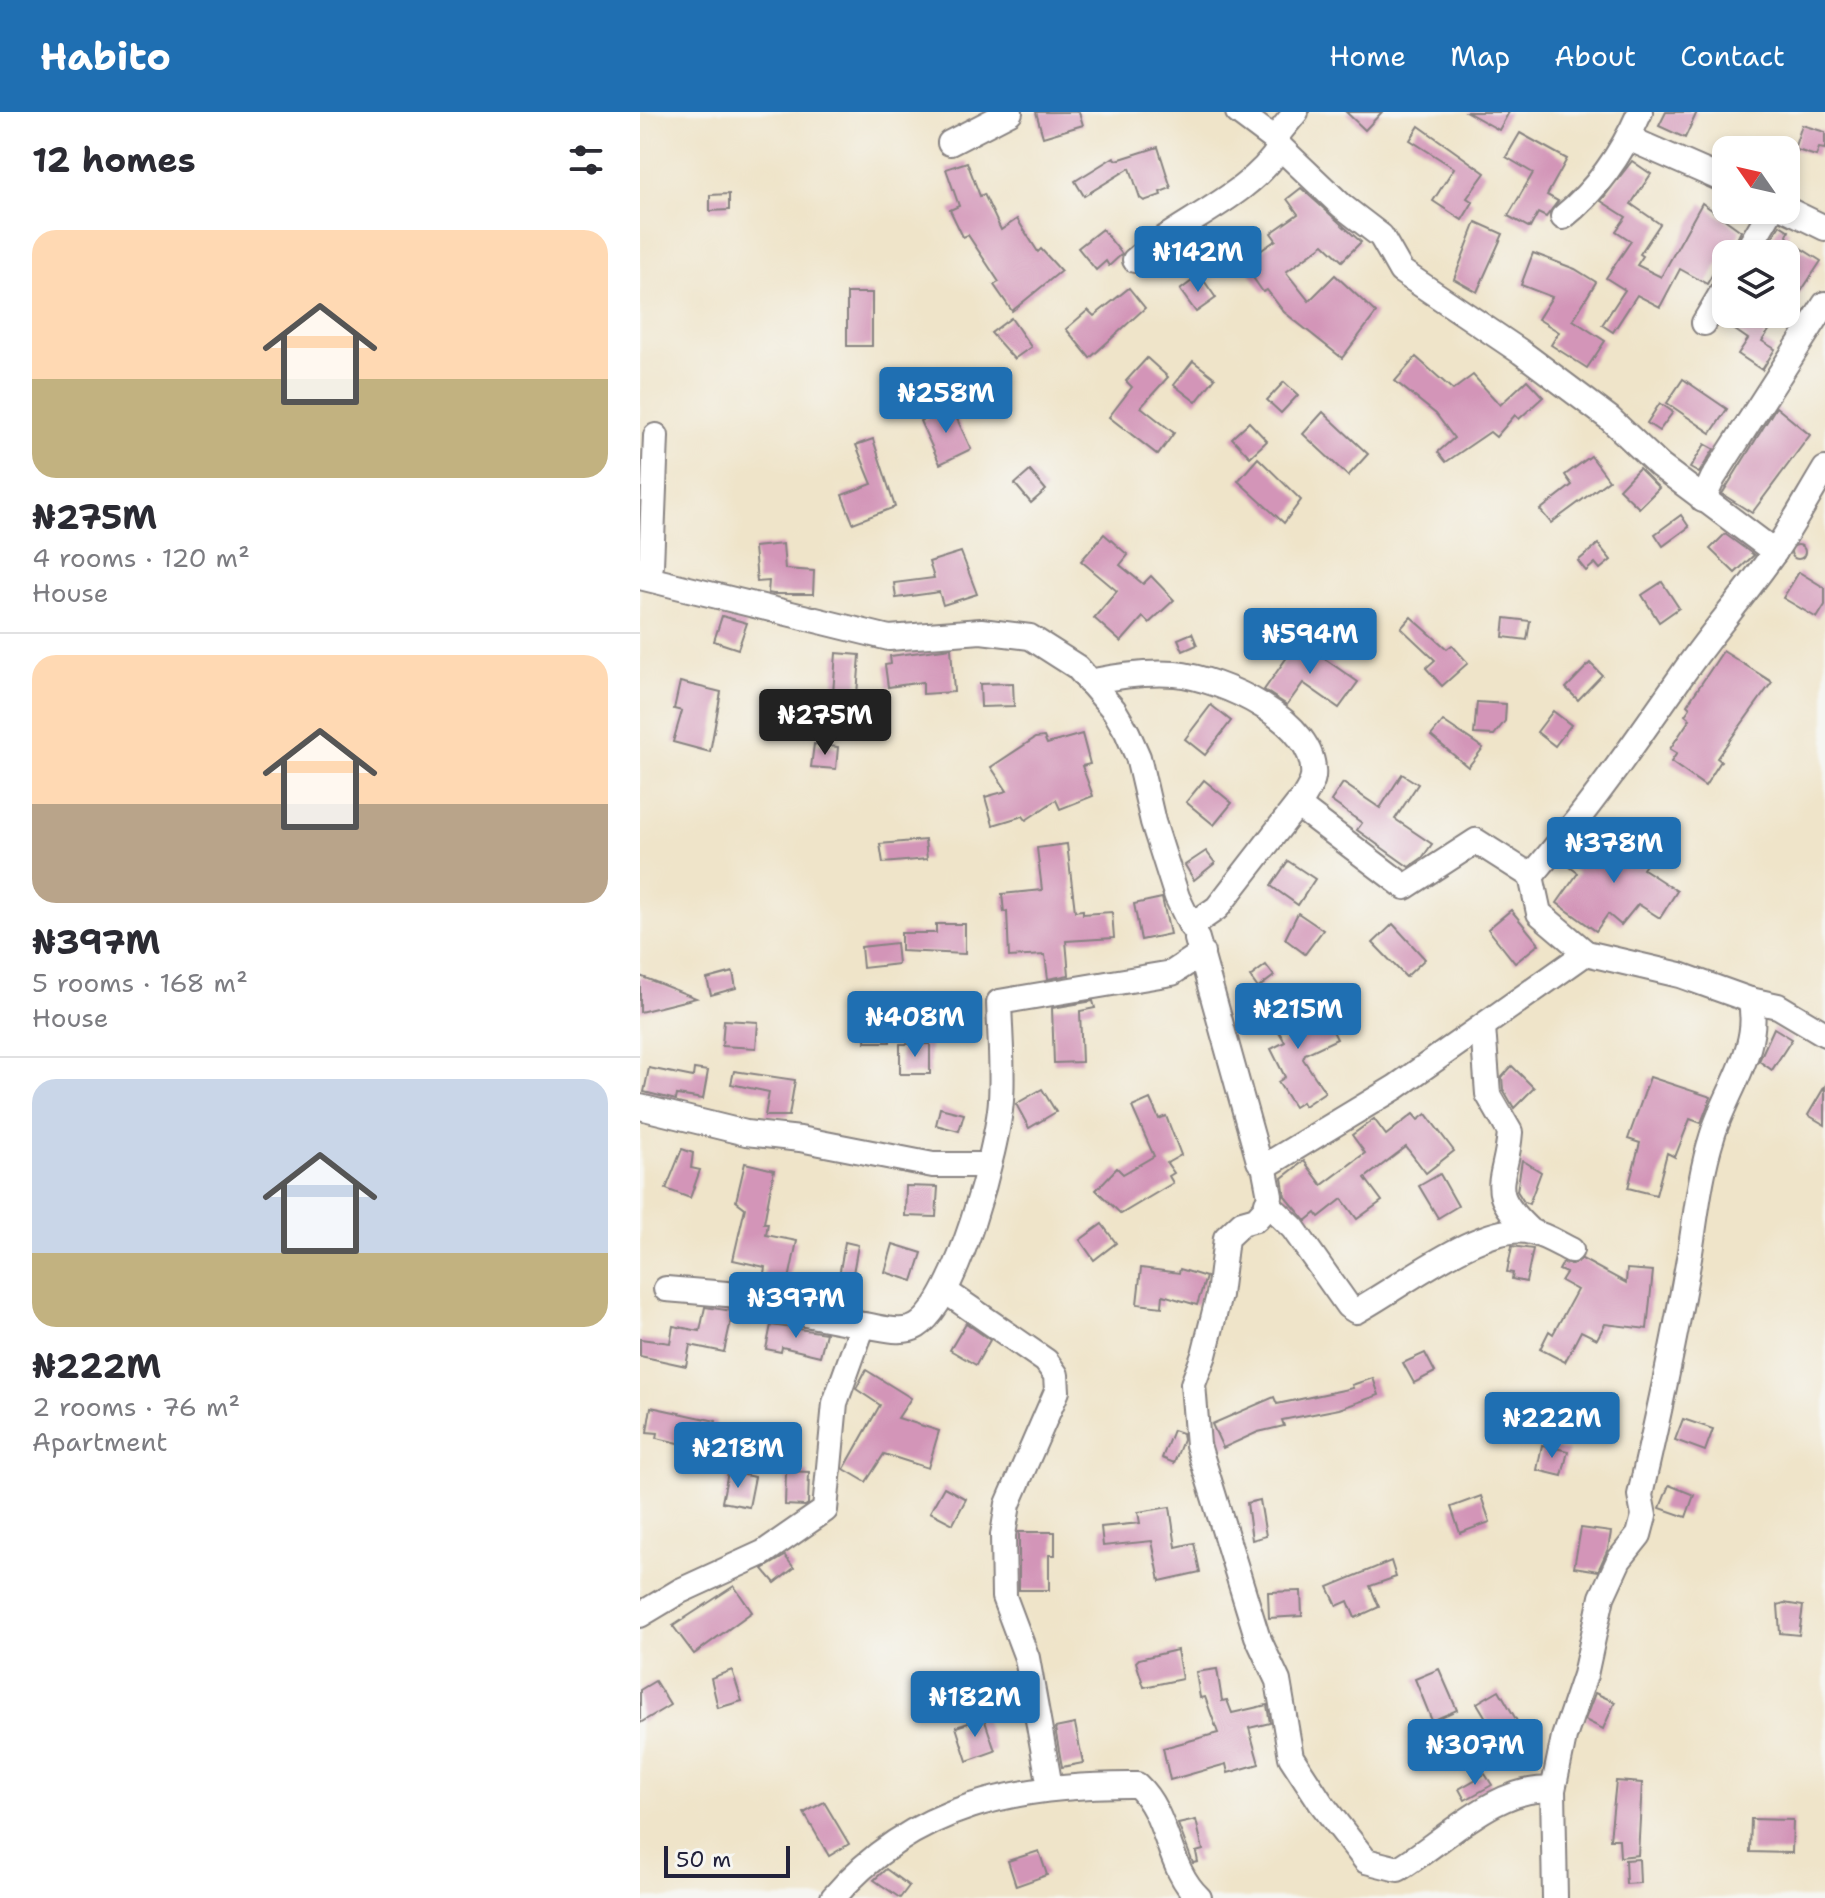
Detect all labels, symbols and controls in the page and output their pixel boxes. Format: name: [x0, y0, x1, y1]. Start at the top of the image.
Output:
text: Habito: [40, 31, 171, 82]
text: Home: [1329, 37, 1406, 75]
text: Map: [1450, 37, 1510, 75]
text: About: [1554, 37, 1636, 75]
text: Contact: [1680, 37, 1785, 75]
north arrow: [1712, 136, 1800, 224]
map controls: [1712, 136, 1800, 328]
text: 12 homes: [32, 137, 196, 183]
icon: filters: [564, 138, 608, 182]
pin: ₦142M: [1142, 226, 1254, 294]
text: ₦142M: [1152, 234, 1244, 269]
button: layers: [1712, 240, 1800, 328]
icon: home: [248, 282, 392, 426]
pin: ₦258M: [890, 367, 1002, 435]
text: ₦258M: [897, 375, 995, 410]
text: ₦275M: [32, 494, 157, 540]
text: 4 rooms · 120 m²: [32, 540, 250, 575]
text: House: [32, 575, 108, 610]
pin: ₦594M: [1254, 608, 1366, 676]
text: ₦594M: [1262, 616, 1358, 651]
pin: ₦275M: [769, 689, 881, 757]
text: ₦275M: [777, 697, 873, 732]
icon: home: [248, 707, 392, 851]
pin: ₦378M: [1558, 817, 1670, 885]
text: ₦378M: [1565, 825, 1663, 860]
text: ₦397M: [32, 919, 160, 965]
text: 5 rooms · 168 m²: [32, 965, 248, 1000]
pin: ₦215M: [1242, 983, 1354, 1051]
pin: ₦408M: [859, 991, 971, 1059]
text: ₦215M: [1253, 991, 1343, 1026]
text: ₦408M: [865, 999, 965, 1034]
text: House: [32, 1000, 108, 1035]
icon: home: [248, 1131, 392, 1275]
pin: ₦397M: [740, 1272, 852, 1340]
text: ₦397M: [747, 1280, 845, 1315]
text: ₦222M: [32, 1343, 161, 1389]
text: 2 rooms · 76 m²: [32, 1389, 240, 1424]
pin: ₦222M: [1496, 1392, 1608, 1460]
text: ₦222M: [1503, 1400, 1601, 1435]
pin: ₦218M: [682, 1422, 794, 1490]
text: Apartment: [32, 1424, 168, 1459]
text: ₦218M: [692, 1430, 784, 1465]
pin: ₦182M: [919, 1671, 1031, 1739]
text: ₦182M: [929, 1679, 1021, 1714]
pin: ₦307M: [1419, 1719, 1531, 1787]
text: ₦307M: [1426, 1727, 1524, 1762]
scale bar: [664, 1842, 790, 1878]
text: 50 m: [676, 1845, 731, 1874]

